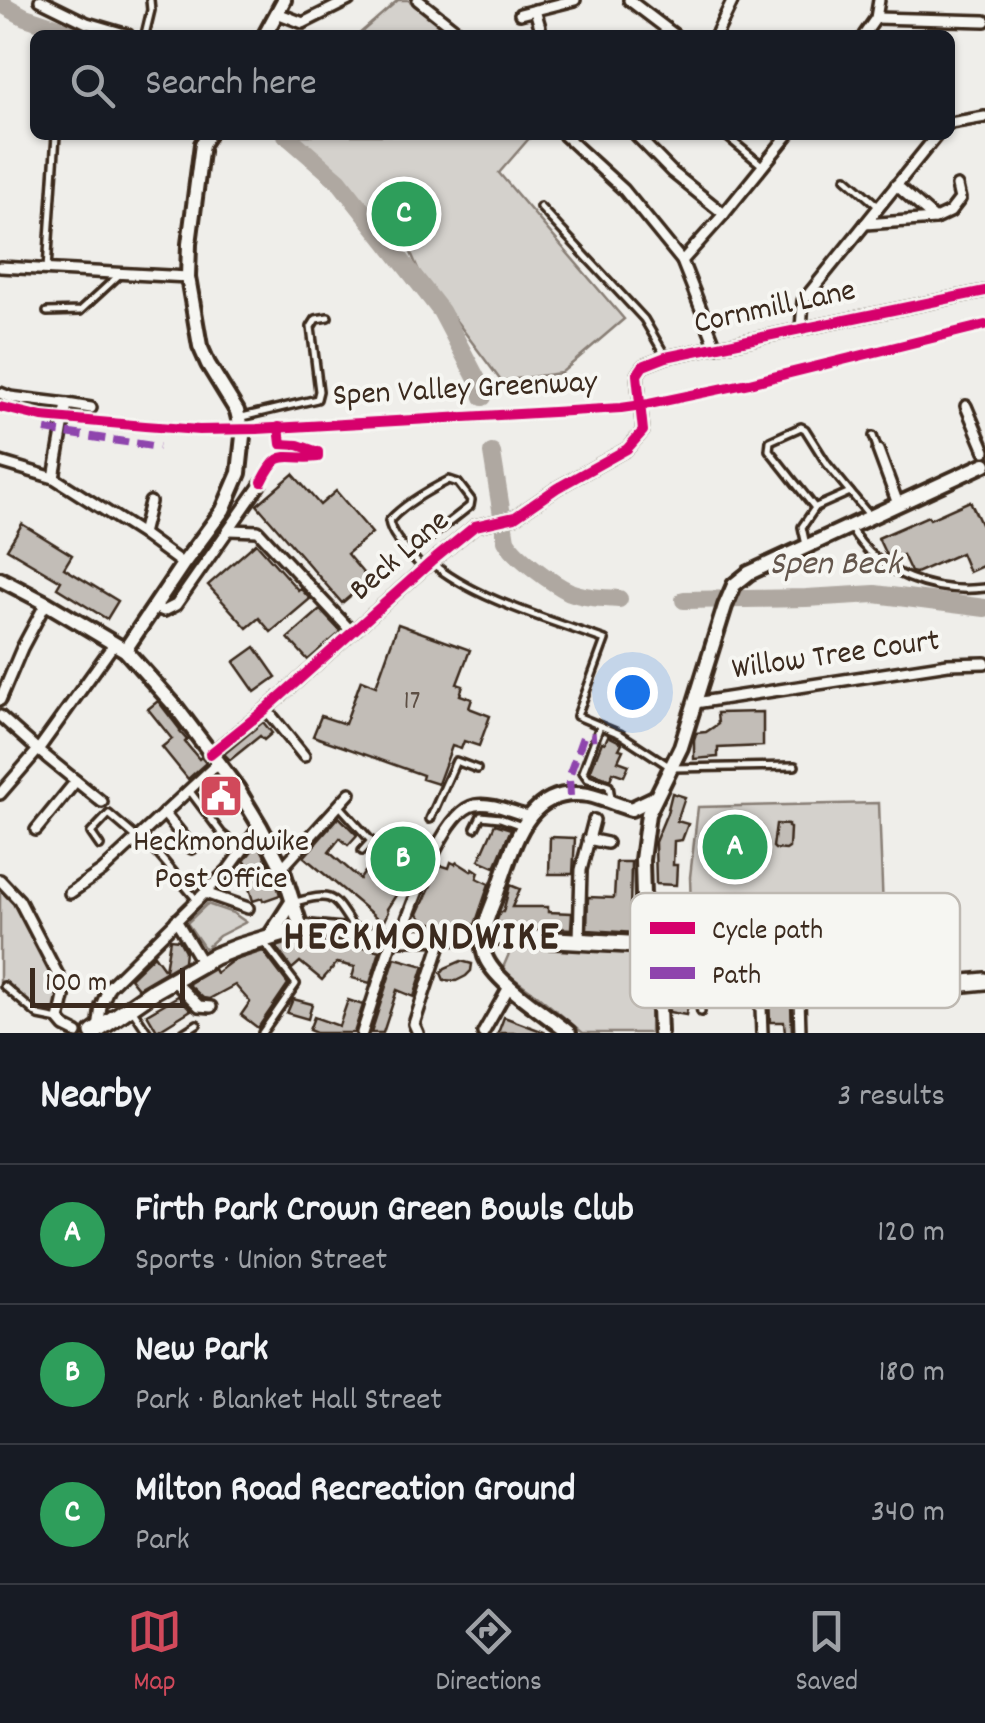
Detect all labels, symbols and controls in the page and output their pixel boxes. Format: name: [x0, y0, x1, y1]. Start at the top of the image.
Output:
search box: [30, 30, 955, 140]
icon: search: [65, 58, 120, 113]
text: Search here: [145, 58, 317, 113]
pin: C: [372, 176, 436, 252]
street label: Cornmill Lane: [690, 269, 860, 349]
street label: Spen Valley Greenway: [332, 361, 599, 421]
street label: Beck Lane: [341, 500, 461, 614]
water label: Spen Beck: [769, 541, 904, 591]
street label: Willow Tree Court: [729, 620, 943, 694]
your location: [607, 667, 658, 718]
house number: 17: [404, 683, 420, 723]
public building icon: Heckmondwike Post Office: [198, 773, 244, 819]
pin: A: [702, 810, 768, 884]
place label: Heckmondwike Post Office: [133, 821, 309, 904]
pin: B: [370, 822, 436, 896]
legend: [630, 893, 960, 1008]
district label: HECKMONDWIKE: [283, 910, 561, 970]
text: Cycle path: [712, 913, 823, 953]
text: Path: [712, 958, 761, 998]
scale bar: [30, 963, 185, 1008]
text: 100 m: [45, 965, 107, 1005]
text: Nearby: [40, 1068, 150, 1128]
text: 3 results: [837, 1075, 945, 1121]
text: Firth Park Crown Green Bowls Club: [135, 1184, 634, 1239]
text: A: [64, 1211, 81, 1257]
text: 120 m: [877, 1211, 945, 1257]
text: Sports · Union Street: [135, 1239, 387, 1285]
text: New Park: [135, 1324, 268, 1379]
text: B: [65, 1351, 80, 1397]
text: 180 m: [878, 1351, 945, 1397]
text: Park · Blanket Hall Street: [135, 1379, 442, 1425]
text: Milton Road Recreation Ground: [135, 1464, 575, 1519]
text: C: [65, 1491, 80, 1537]
text: 340 m: [871, 1491, 945, 1537]
text: Park: [135, 1519, 190, 1565]
tab: Map: [127, 1604, 182, 1704]
tab: Directions: [436, 1604, 542, 1704]
tab: Saved: [796, 1604, 858, 1704]

